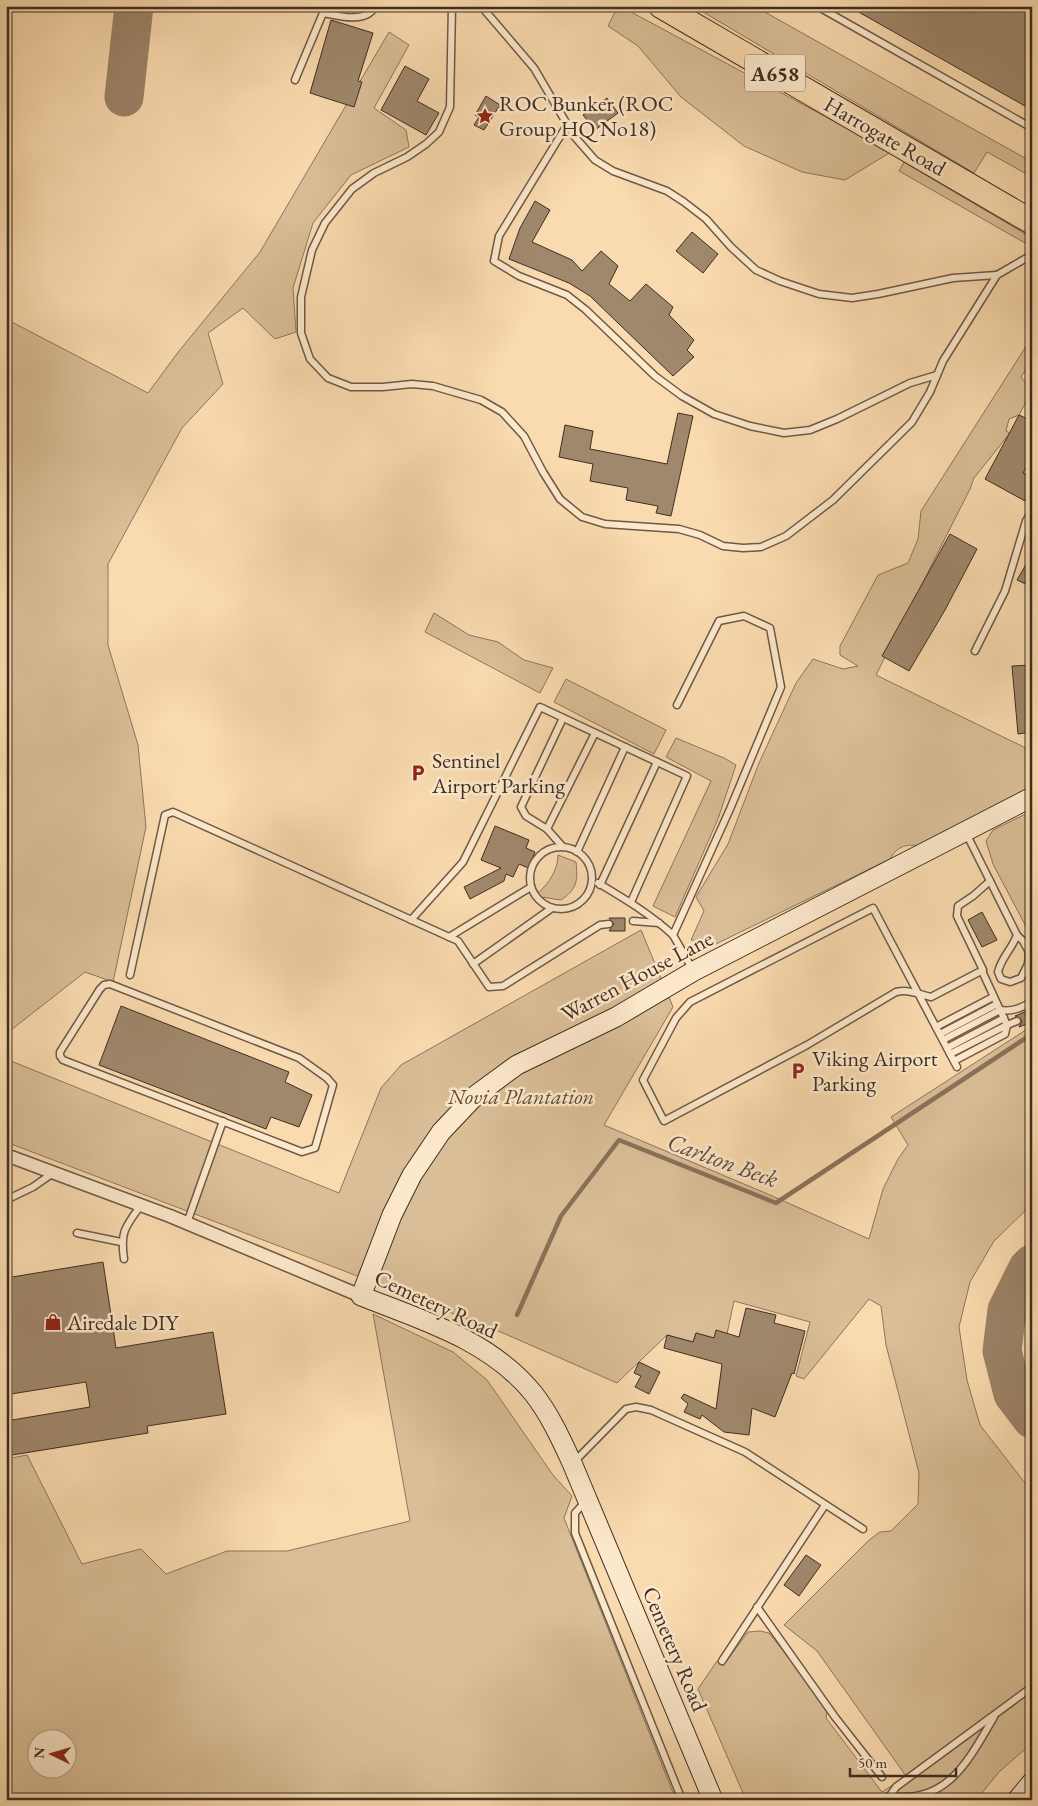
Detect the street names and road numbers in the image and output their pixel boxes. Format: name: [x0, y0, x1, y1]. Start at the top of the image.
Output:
road number: A658: [745, 54, 805, 92]
street label: Harrogate Road: [819, 89, 952, 183]
street label: Warren House Lane: [556, 924, 718, 1028]
street label: Cemetery Road: [370, 1263, 503, 1346]
street label: Cemetery Road: [636, 1582, 715, 1717]

